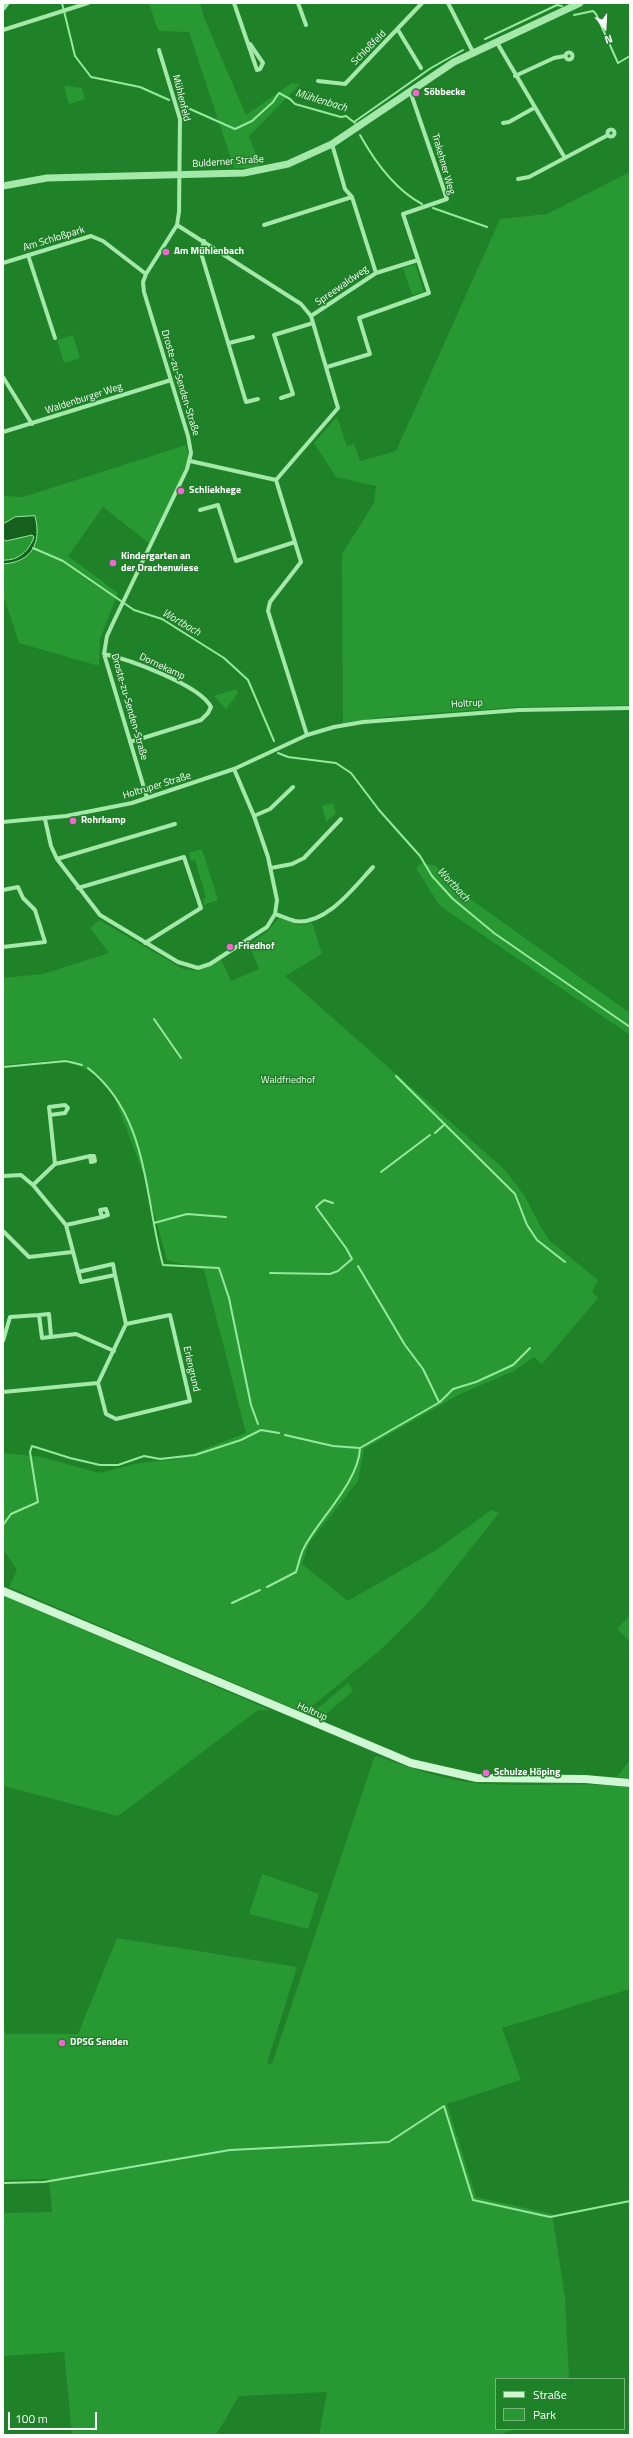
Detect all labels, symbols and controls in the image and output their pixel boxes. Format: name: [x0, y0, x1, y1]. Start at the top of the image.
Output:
north arrow: [585, 8, 625, 48]
street label: Schloßfeld: [349, 28, 389, 68]
text: N: [603, 31, 615, 48]
street label: Mühlenfeld: [169, 73, 193, 123]
water label: Mühlenbach: [294, 87, 348, 115]
place label: Söbbecke: [424, 87, 465, 99]
marker: Söbbecke: [411, 88, 421, 98]
street label: Trakehner Weg: [429, 132, 457, 196]
street label: Bulderner Straße: [192, 154, 264, 170]
street label: Am Schloßpark: [22, 224, 86, 254]
place label: Am Mühlenbach: [174, 246, 244, 258]
marker: Am Mühlenbach: [161, 247, 171, 257]
street label: Spreewaldweg: [313, 263, 371, 309]
street label: Droste-zu-Senden-Straße: [158, 329, 202, 437]
street label: Waldenburger Weg: [44, 381, 124, 417]
place label: Schliekhege: [189, 485, 241, 497]
marker: Schliekhege: [176, 486, 186, 496]
place label: Kindergarten an der Drachenwiese: [121, 551, 199, 574]
marker: Kindergarten an der Drachenwiese: [108, 558, 118, 568]
water label: Wortbach: [159, 607, 203, 639]
street label: Dornekamp: [137, 651, 187, 683]
street label: Droste-zu-Senden-Straße: [108, 652, 150, 762]
street label: Holtrup: [451, 697, 483, 711]
street label: Holtruper Straße: [121, 770, 193, 802]
place label: Rohrkamp: [81, 815, 126, 827]
marker: Rohrkamp: [68, 816, 78, 826]
water label: Wortbach: [434, 865, 472, 905]
place label: Friedhof: [238, 941, 274, 953]
marker: Friedhof: [225, 942, 235, 952]
park label: Waldfriedhof: [261, 1075, 315, 1087]
street label: Erlengrund: [180, 1345, 202, 1393]
street label: Holtrup: [295, 1700, 329, 1724]
place label: Schulze Höping: [494, 1767, 560, 1779]
marker: Schulze Höping: [481, 1768, 491, 1778]
place label: DPSG Senden: [70, 2037, 128, 2049]
marker: DPSG Senden: [57, 2038, 67, 2048]
legend: [495, 2378, 625, 2430]
text: Straße: [533, 2385, 567, 2404]
scale bar: [10, 2404, 99, 2430]
text: Park: [533, 2405, 556, 2424]
text: 100 m: [15, 2409, 48, 2428]

